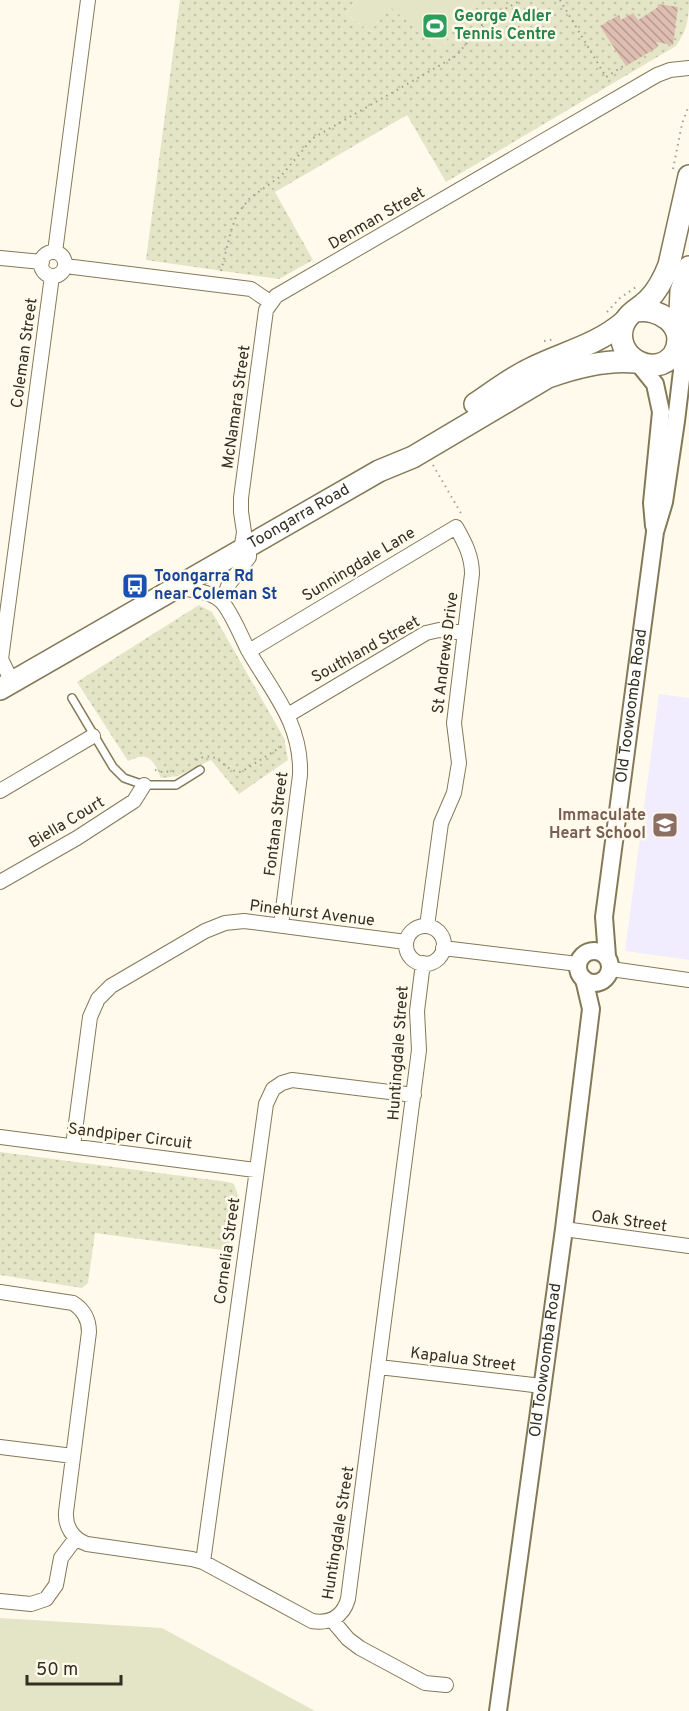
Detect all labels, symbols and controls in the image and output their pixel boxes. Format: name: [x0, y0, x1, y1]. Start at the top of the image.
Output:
place label: George Adler Tennis Centre: [454, 7, 556, 45]
sports icon: George Adler Tennis Centre: [420, 11, 450, 41]
street label: Denman Street: [325, 183, 429, 255]
street label: Coleman Street: [7, 296, 43, 410]
street label: McNamara Street: [218, 344, 256, 470]
street label: Toongarra Road: [245, 480, 354, 554]
street label: Sunningdale Lane: [299, 523, 419, 607]
place label: Toongarra Rd near Coleman St: [154, 567, 277, 605]
bus stop icon: Toongarra Rd near Coleman St: [120, 571, 150, 601]
street label: St Andrews Drive: [429, 591, 463, 715]
street label: Southland Street: [308, 612, 424, 688]
street label: Old Toowoomba Road: [612, 628, 652, 784]
street label: Fontana Street: [261, 771, 293, 877]
street label: Biella Court: [26, 793, 108, 853]
place label: Immaculate Heart School: [549, 806, 646, 844]
school or university icon: Immaculate Heart School: [650, 810, 680, 840]
street label: Pinehurst Avenue: [248, 896, 376, 932]
street label: Huntingdale Street: [384, 985, 414, 1121]
street label: Sandpiper Circuit: [67, 1119, 193, 1155]
street label: Cornelia Street: [211, 1196, 245, 1306]
street label: Oak Street: [590, 1207, 668, 1237]
street label: Old Toowoomba Road: [526, 1282, 566, 1439]
street label: Kapalua Street: [409, 1344, 517, 1376]
street label: Huntingdale Street: [319, 1465, 359, 1601]
scale bar: [27, 1648, 122, 1686]
text: 50 m: [36, 1659, 78, 1682]

